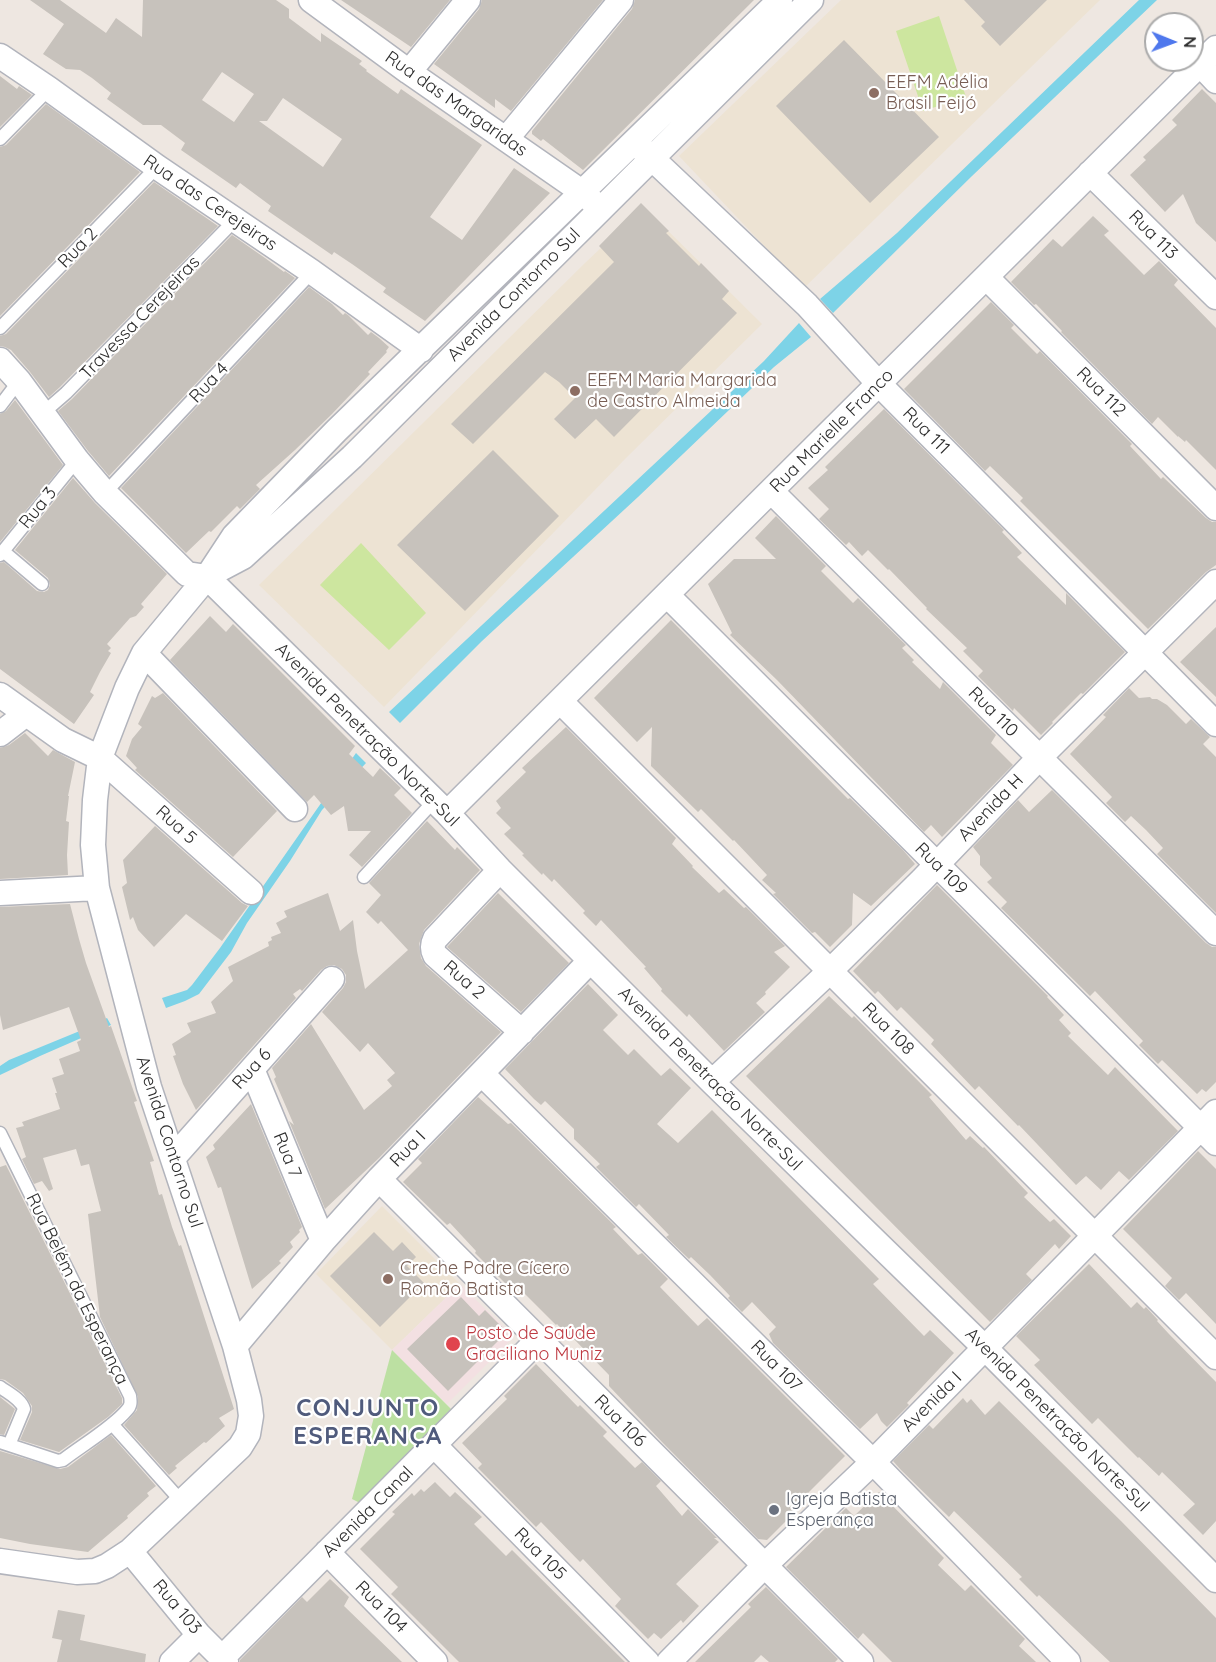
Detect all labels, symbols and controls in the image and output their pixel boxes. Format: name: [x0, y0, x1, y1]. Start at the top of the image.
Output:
north arrow: [1144, 12, 1204, 72]
text: N: [1180, 36, 1200, 48]
street label: Rua das Margaridas: [381, 47, 531, 161]
place label: EEFM Adélia Brasil Feijó: [886, 72, 988, 115]
marker: EEFM Adélia Brasil Feijó: [867, 86, 881, 100]
street label: Rua das Cerejeiras: [139, 150, 281, 256]
street label: Rua 113: [1124, 206, 1182, 264]
street label: Rua 2: [54, 223, 102, 273]
street label: Avenida Contorno Sul: [443, 224, 585, 366]
street label: Travessa Cerejeiras: [76, 252, 204, 384]
street label: Rua 4: [185, 358, 233, 408]
street label: Rua 112: [1072, 363, 1130, 421]
street label: Rua Marielle Franco: [766, 365, 898, 497]
place label: EEFM Maria Margarida de Castro Almeida: [587, 370, 777, 412]
marker: EEFM Maria Margarida de Castro Almeida: [568, 384, 582, 398]
street label: Rua 111: [898, 403, 954, 459]
street label: Rua 3: [15, 483, 61, 533]
street label: Avenida Penetração Norte-Sul: [270, 638, 464, 832]
street label: Rua 110: [963, 682, 1023, 742]
street label: Avenida H: [954, 770, 1028, 846]
street label: Rua 5: [151, 801, 201, 849]
street label: Rua 109: [910, 838, 972, 900]
street label: Rua 2: [439, 956, 489, 1004]
street label: Avenida Penetração Norte-Sul: [613, 982, 807, 1176]
street label: Rua 108: [857, 998, 919, 1060]
street label: Rua 6: [228, 1044, 276, 1094]
street label: Avenida Contorno Sul: [131, 1053, 207, 1231]
street label: Rua I: [385, 1126, 431, 1172]
street label: Rua 7: [268, 1129, 306, 1181]
street label: Rua Belém da Esperança: [21, 1190, 133, 1388]
place label: Creche Padre Cícero Romão Batista: [400, 1258, 570, 1300]
marker: Creche Padre Cícero Romão Batista: [381, 1272, 395, 1286]
place label: Posto de Saúde Graciliano Muniz: [466, 1323, 602, 1366]
street label: Avenida Penetração Norte-Sul: [960, 1323, 1154, 1517]
marker: Posto de Saúde Graciliano Muniz: [444, 1335, 462, 1353]
street label: Rua 107: [746, 1336, 806, 1396]
street label: Avenida I: [897, 1367, 967, 1437]
street label: Rua 106: [589, 1390, 651, 1452]
district label: CONJUNTO ESPERANÇA: [293, 1395, 443, 1451]
street label: Avenida Canal: [318, 1462, 418, 1562]
place label: Igreja Batista Esperança: [786, 1489, 897, 1532]
marker: Igreja Batista Esperança: [767, 1503, 781, 1517]
street label: Rua 105: [509, 1523, 571, 1585]
street label: Rua 103: [148, 1575, 206, 1639]
street label: Rua 104: [350, 1576, 412, 1638]

